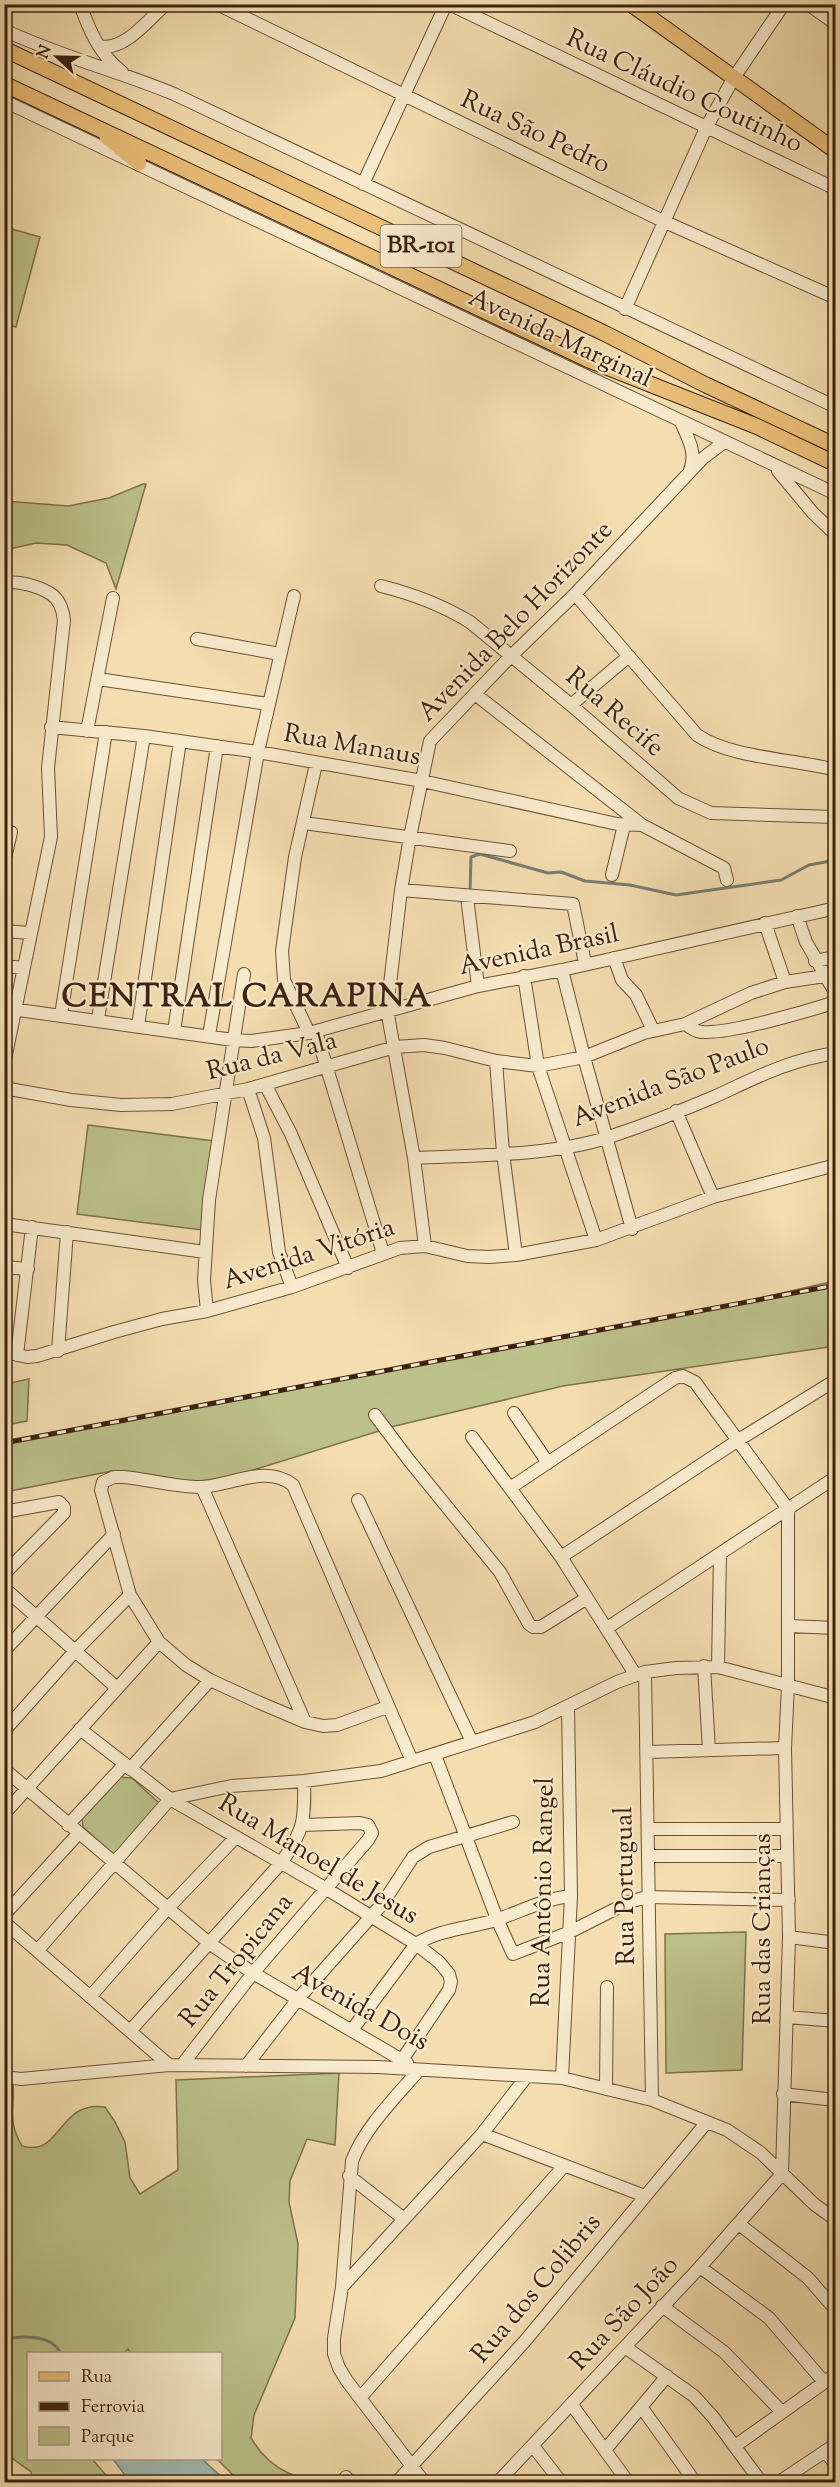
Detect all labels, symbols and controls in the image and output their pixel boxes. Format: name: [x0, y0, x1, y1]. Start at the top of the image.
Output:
street label: Rua Cláudio Coutinho: [560, 21, 808, 163]
north arrow: [27, 27, 87, 87]
text: N: [32, 42, 59, 63]
street label: Rua São Pedro: [454, 82, 616, 184]
road number: BR-101: [380, 225, 462, 267]
street label: Avenida Marginal: [462, 280, 658, 398]
street label: Avenida Belo Horizonte: [410, 513, 622, 731]
street label: Rua Recife: [557, 660, 671, 766]
street label: Rua Manaus: [281, 716, 423, 776]
street label: Avenida Brasil: [456, 916, 622, 986]
district label: CENTRAL CARAPINA: [61, 975, 433, 1021]
street label: Rua da Vala: [203, 1023, 341, 1091]
street label: Avenida São Paulo: [567, 1028, 775, 1138]
street label: Avenida Vitória: [218, 1210, 400, 1300]
street label: Rua Antônio Rangel: [523, 1777, 565, 2007]
street label: Rua Manoel de Jesus: [211, 1786, 425, 1934]
street label: Rua Portugual: [606, 1806, 646, 1966]
street label: Rua das Crianças: [745, 1833, 782, 2025]
street label: Rua Tropicana: [171, 1886, 303, 2036]
street label: Avenida Dois: [285, 1955, 435, 2061]
street label: Rua dos Colibris: [463, 2206, 611, 2372]
street label: Rua São João: [562, 2248, 688, 2380]
legend: [27, 2352, 222, 2460]
text: Rua: [81, 2365, 112, 2391]
text: Ferrovia: [81, 2395, 145, 2421]
text: Parque: [81, 2425, 134, 2451]

